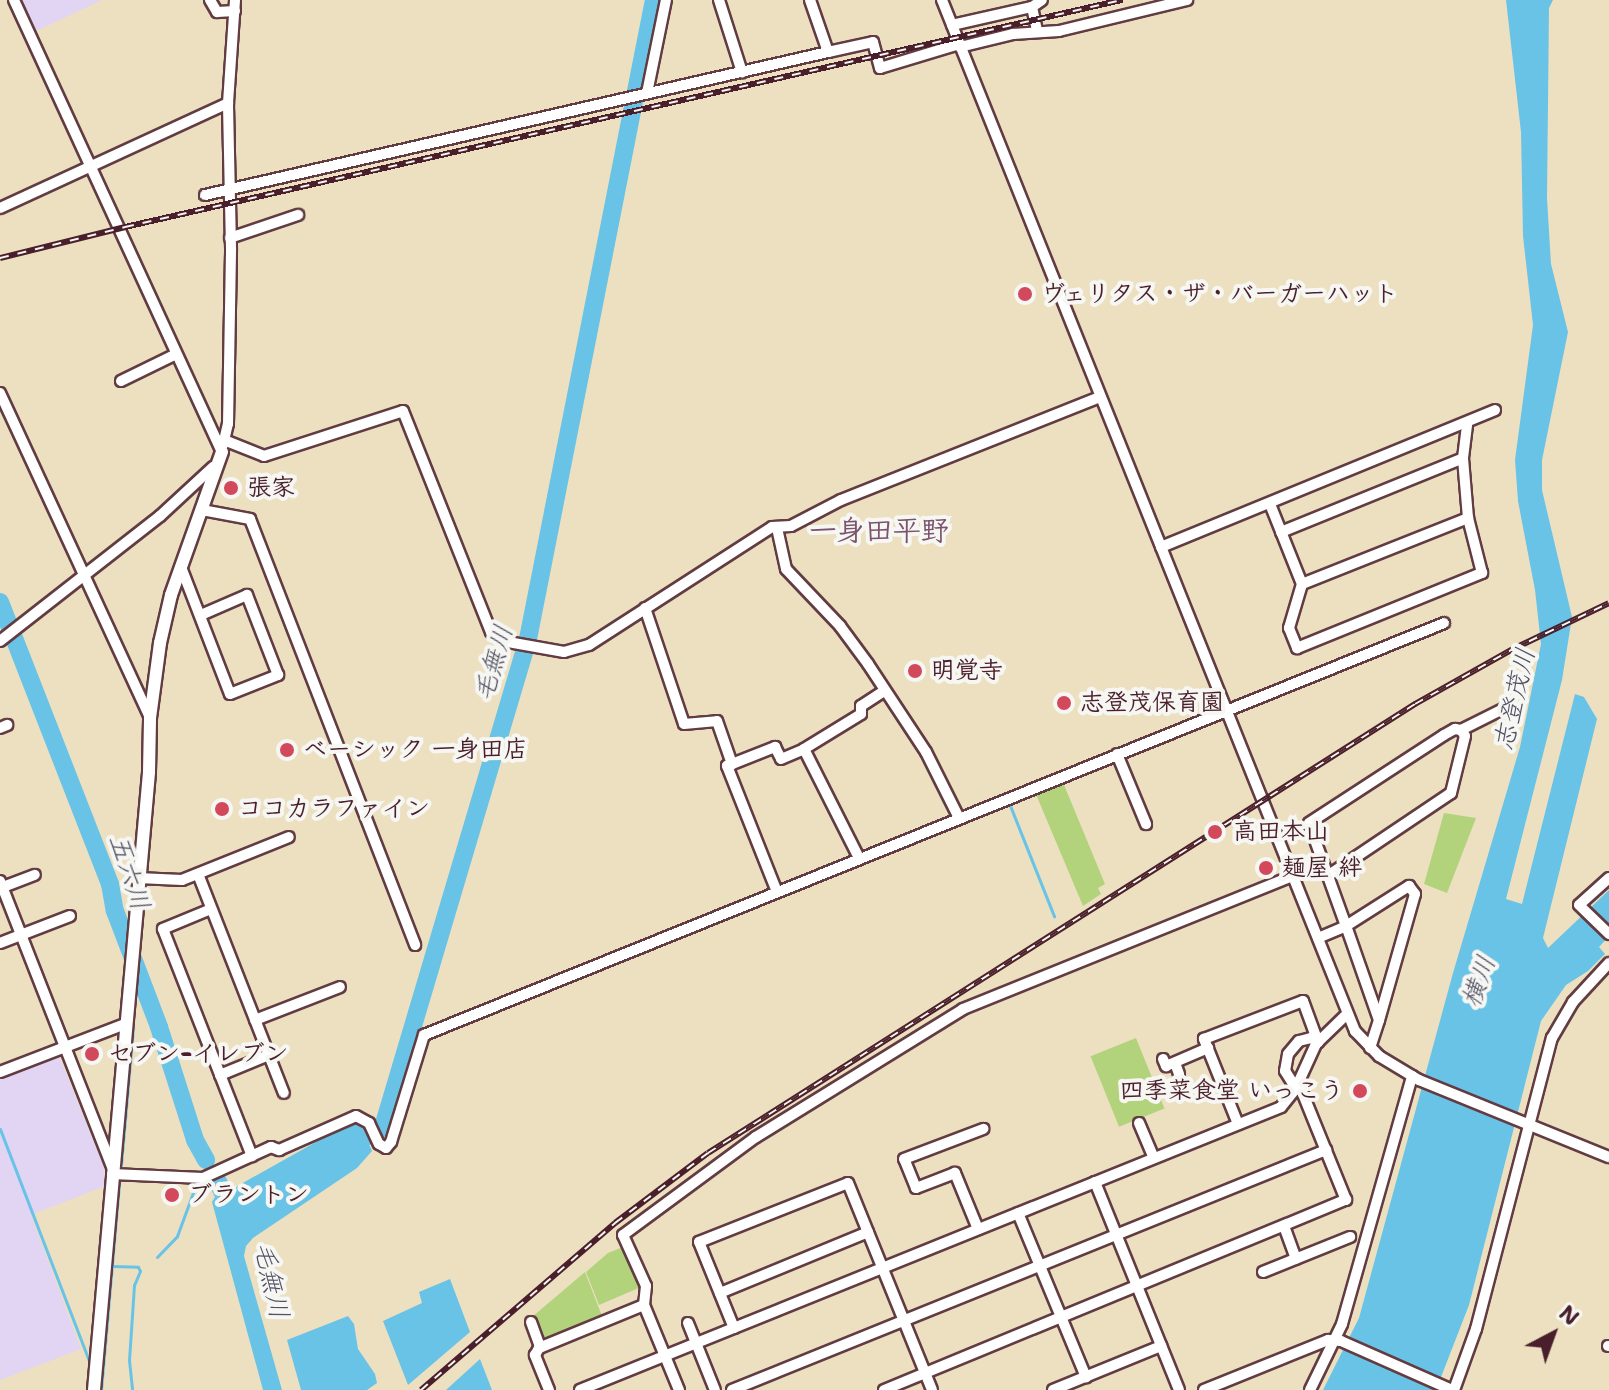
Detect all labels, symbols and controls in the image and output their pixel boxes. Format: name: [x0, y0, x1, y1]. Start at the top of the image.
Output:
place label: ヴェリタス・ザ・バーガーハット: [1041, 280, 1401, 308]
marker: ヴェリタス・ザ・バーガーハット: [1016, 285, 1034, 303]
place label: 張家: [247, 474, 295, 502]
marker: 張家: [222, 479, 240, 497]
district label: 一身田平野: [809, 513, 949, 547]
water label: 毛無川: [467, 621, 519, 705]
water label: 志登茂川: [1487, 645, 1541, 753]
place label: 明覚寺: [931, 657, 1003, 685]
marker: 明覚寺: [906, 662, 924, 680]
place label: 志登茂保育園: [1080, 689, 1224, 717]
marker: 志登茂保育園: [1055, 694, 1073, 712]
place label: ベーシック 一身田店: [303, 736, 527, 764]
marker: ベーシック 一身田店: [278, 741, 296, 759]
place label: ココカラファイン: [238, 795, 430, 823]
marker: ココカラファイン: [213, 800, 231, 818]
place label: 高田本山: [1233, 818, 1329, 846]
marker: 高田本山: [1204, 821, 1226, 843]
water label: 五六川: [103, 830, 157, 914]
place label: 麺屋 絆: [1282, 854, 1362, 882]
marker: 麺屋 絆: [1257, 859, 1275, 877]
water label: 横川: [1454, 951, 1502, 1011]
place label: セブン-イレブン: [108, 1040, 288, 1068]
marker: セブン-イレブン: [83, 1045, 101, 1063]
place label: 四季菜食堂 いっこう: [1120, 1077, 1344, 1105]
marker: 四季菜食堂 いっこう: [1351, 1082, 1369, 1100]
place label: ブラントン: [188, 1181, 308, 1209]
marker: ブラントン: [163, 1186, 181, 1204]
water label: 毛無川: [248, 1238, 296, 1322]
north arrow: [1513, 1294, 1593, 1374]
text: N: [1553, 1299, 1585, 1332]

